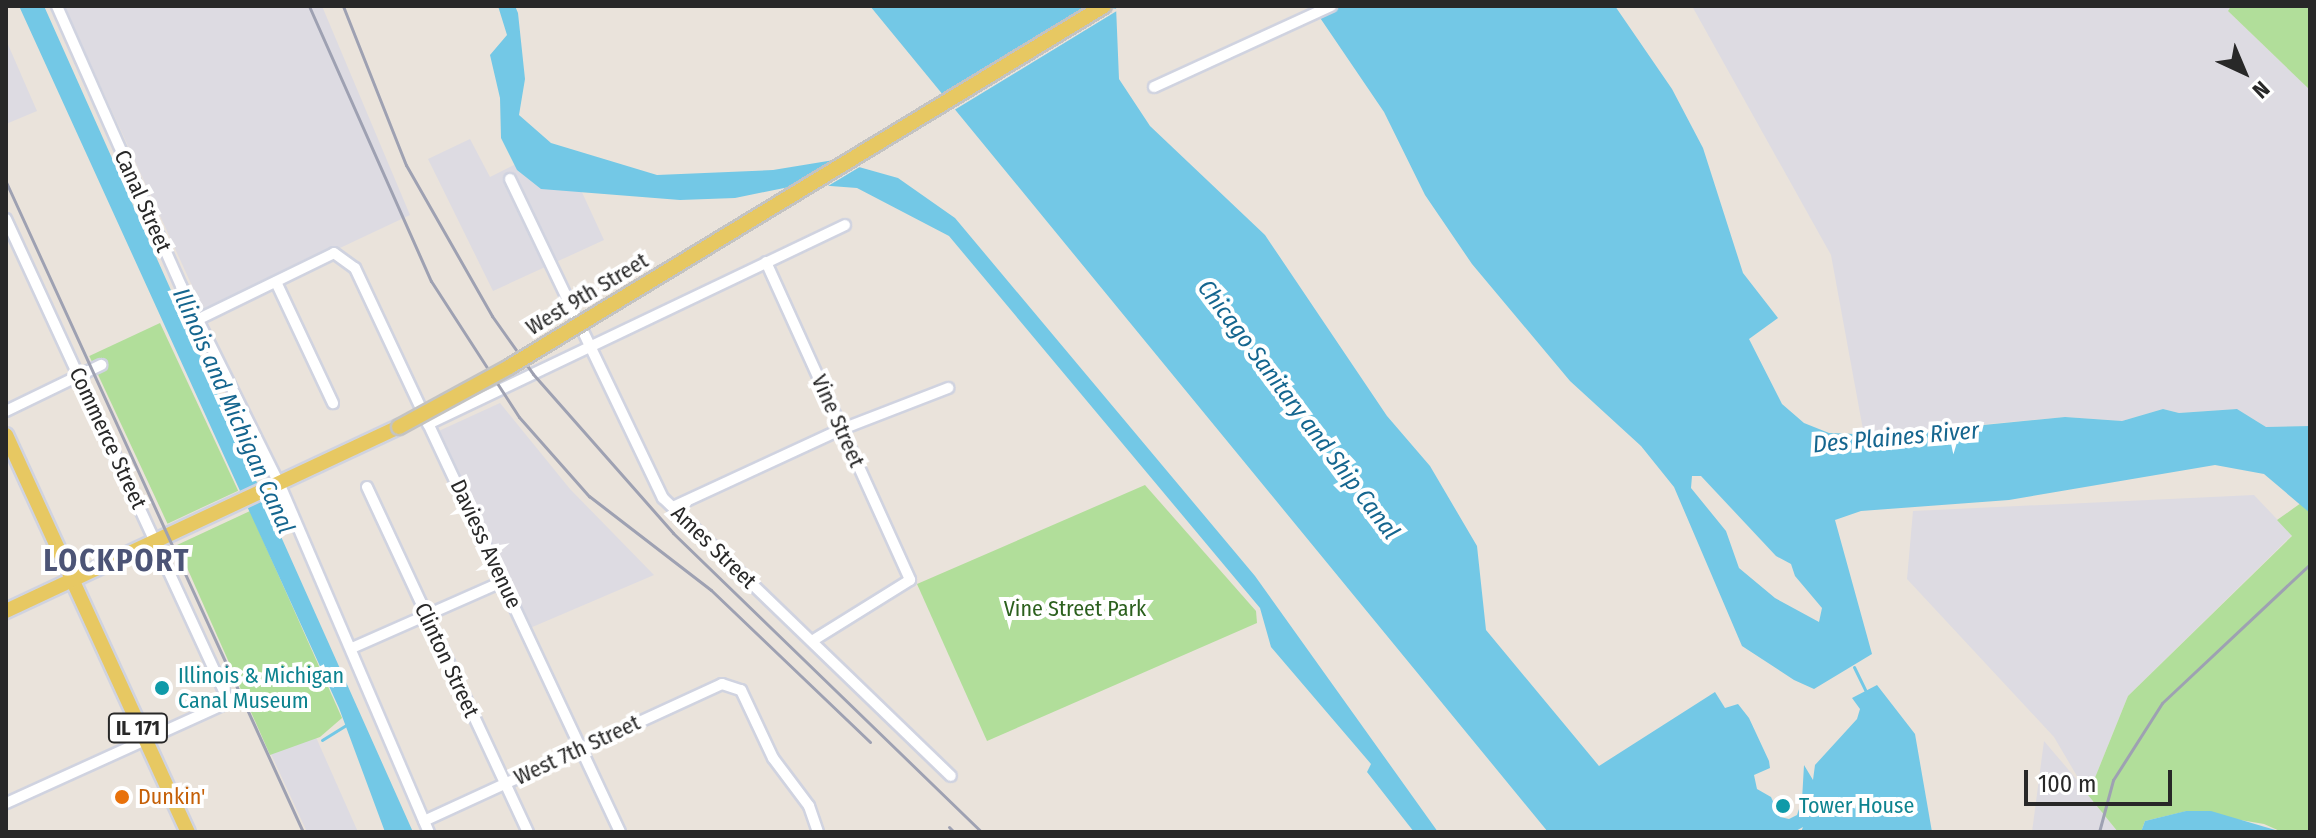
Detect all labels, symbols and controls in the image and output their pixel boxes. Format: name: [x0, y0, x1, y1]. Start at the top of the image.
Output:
north arrow: [2204, 32, 2284, 112]
text: N: [2247, 75, 2275, 104]
street label: Canal Street: [109, 146, 177, 256]
street label: West 9th Street: [521, 247, 653, 341]
water label: Chicago Sanitary and Ship Canal: [1191, 275, 1405, 545]
water label: Illinois and Michigan Canal: [166, 284, 300, 538]
street label: Commerce Street: [64, 363, 152, 513]
street label: Vine Street: [806, 371, 870, 471]
water label: Des Plaines River: [1812, 416, 1980, 460]
street label: Daviess Avenue: [445, 475, 527, 613]
street label: Ames Street: [666, 500, 762, 594]
district label: LOCKPORT: [44, 543, 190, 579]
park label: Vine Street Park: [1004, 596, 1146, 622]
street label: Clinton Street: [409, 599, 485, 721]
place label: Illinois & Michigan Canal Museum: [178, 662, 344, 714]
marker: Illinois & Michigan Canal Museum: [153, 679, 171, 697]
street label: West 7th Street: [510, 709, 644, 791]
road number: IL 171: [106, 712, 170, 744]
scale bar: [2028, 754, 2176, 804]
text: 100 m: [2038, 770, 2096, 798]
place label: Dunkin': [138, 784, 205, 810]
marker: Dunkin': [113, 788, 131, 806]
place label: Tower House: [1799, 793, 1914, 819]
marker: Tower House: [1774, 797, 1792, 815]

